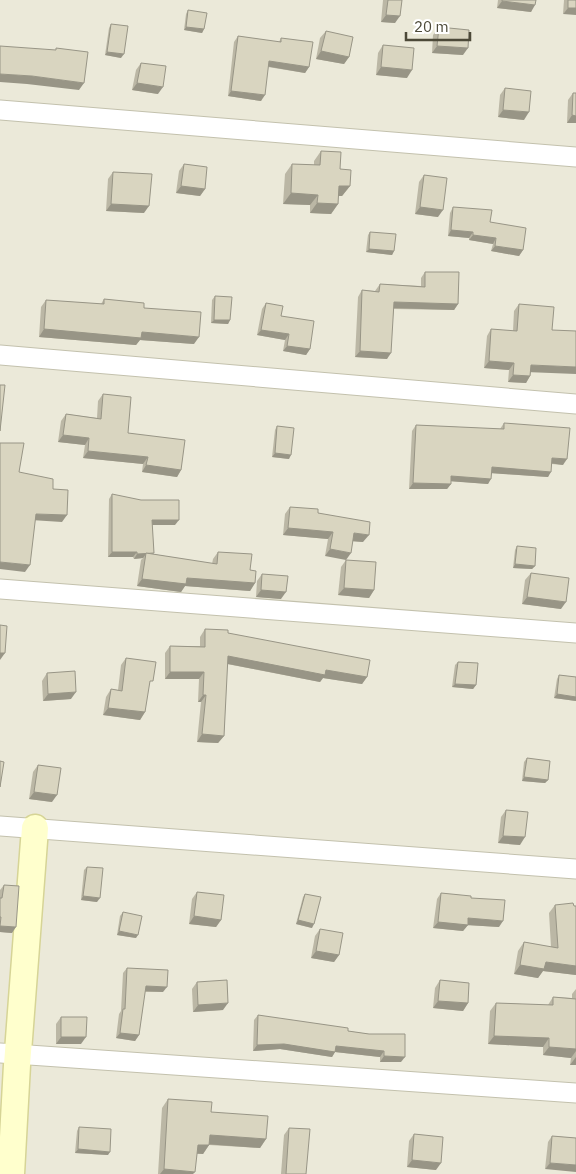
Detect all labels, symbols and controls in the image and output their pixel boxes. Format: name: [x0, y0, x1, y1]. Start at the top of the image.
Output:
scale bar: [406, 10, 470, 42]
text: 20 m: [414, 17, 449, 36]

